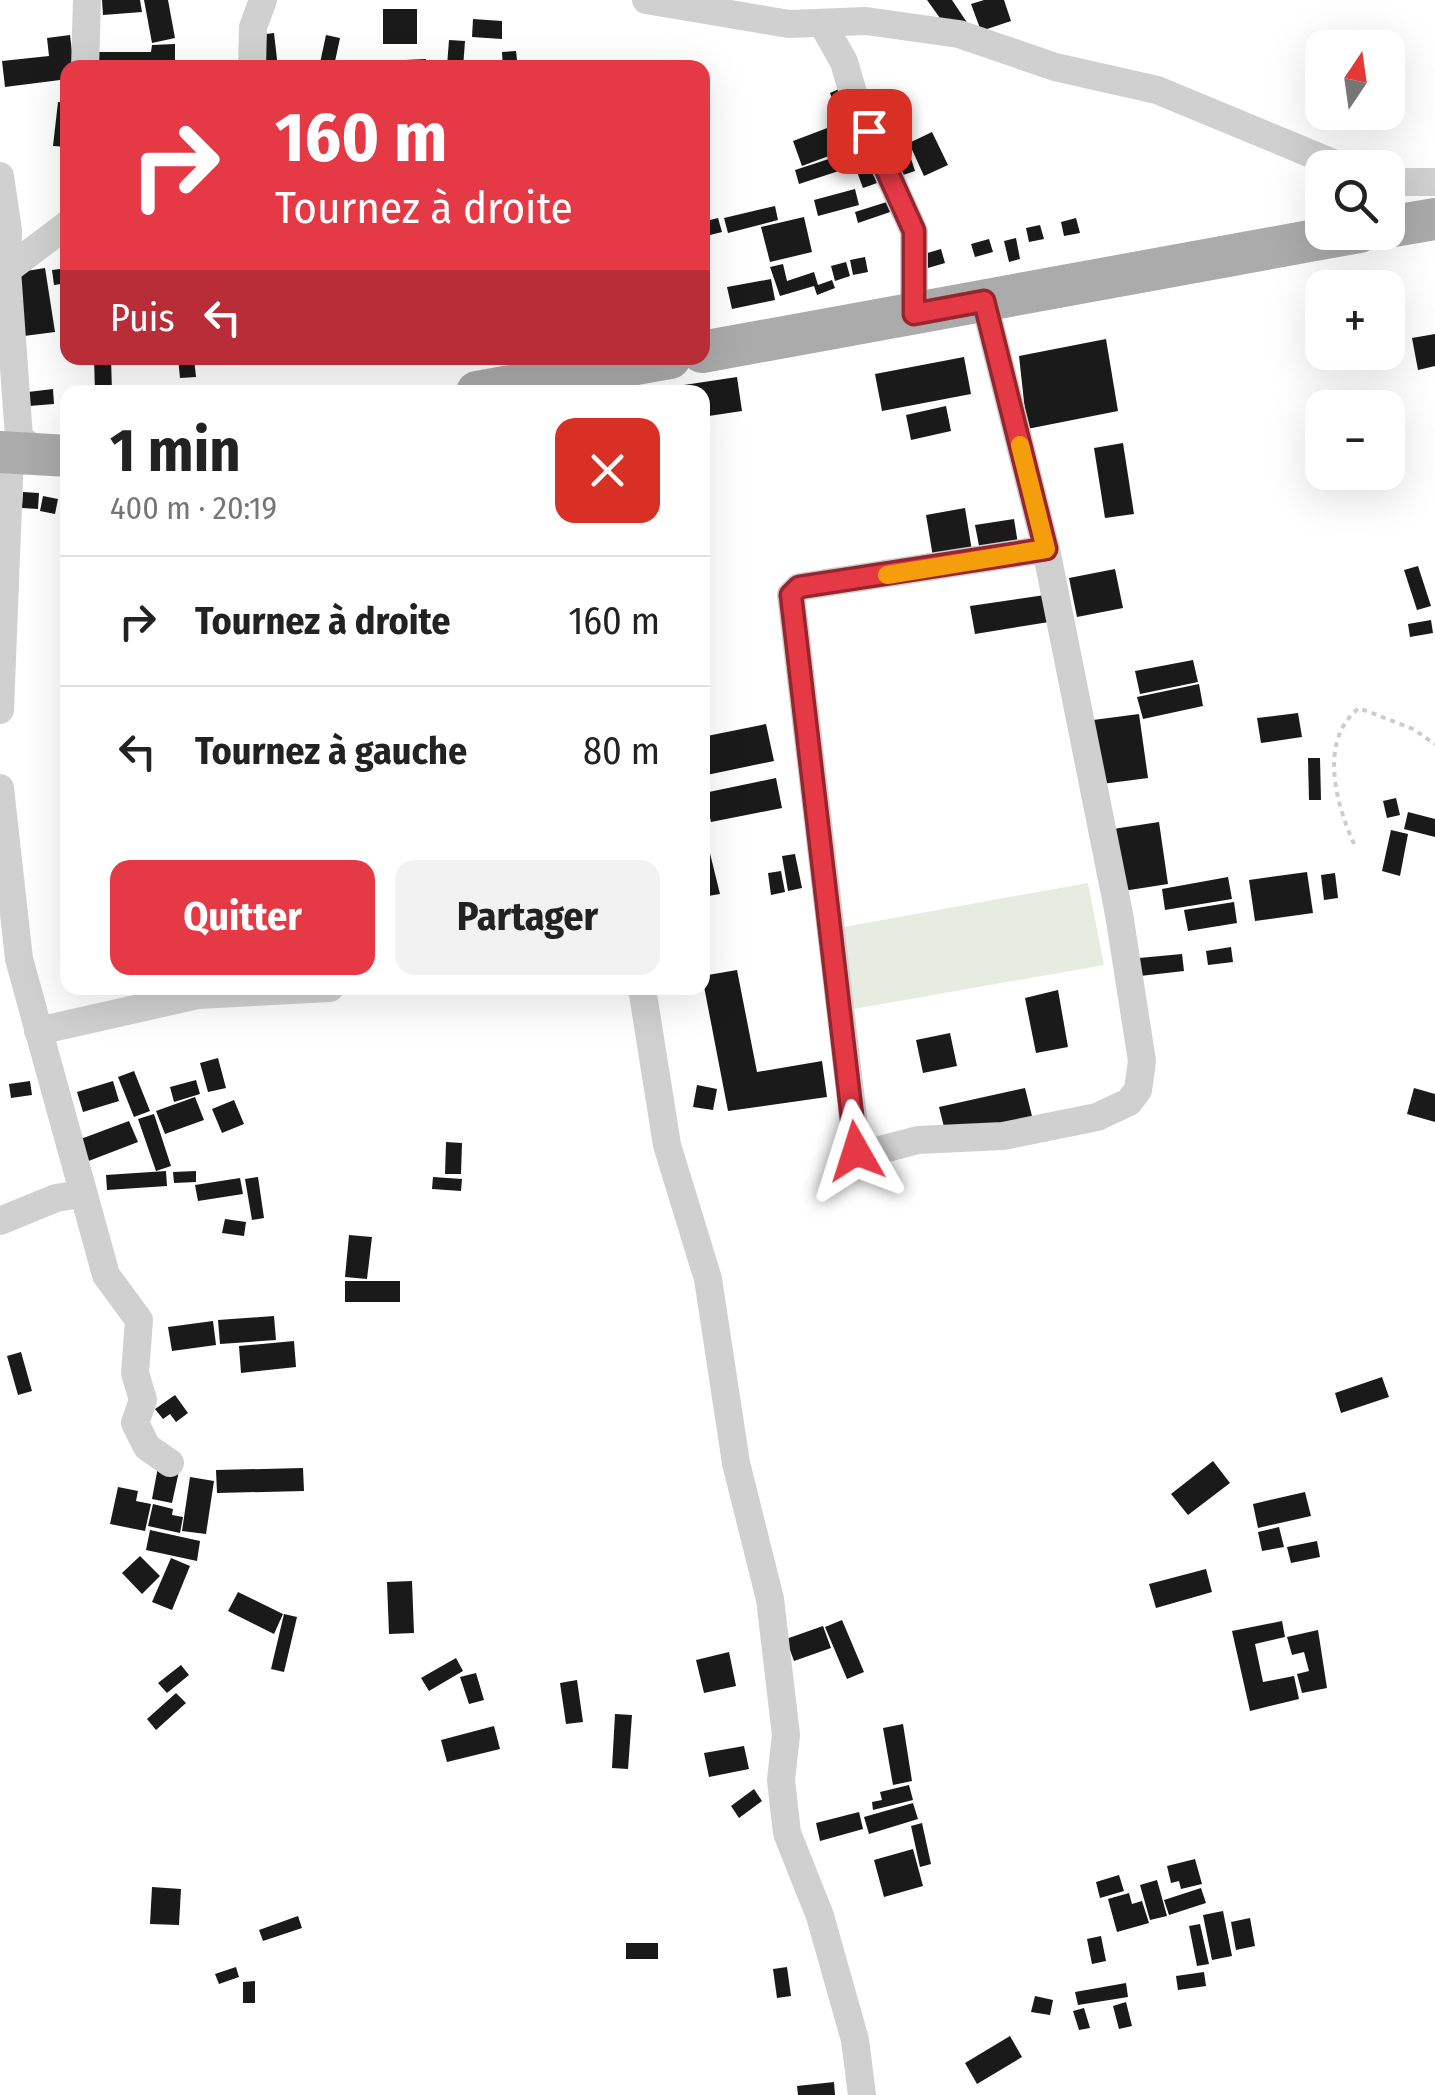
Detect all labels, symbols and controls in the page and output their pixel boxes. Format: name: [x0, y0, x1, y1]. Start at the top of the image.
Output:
north arrow: [1305, 30, 1405, 130]
map controls: [1305, 30, 1405, 490]
pin: [827, 89, 912, 174]
text: 160 m: [275, 96, 447, 180]
icon: right: [110, 100, 240, 230]
icon: arrive: [842, 104, 897, 159]
button: search: [1305, 150, 1405, 250]
text: Tournez à droite: [275, 181, 573, 235]
button: +: [1305, 270, 1405, 370]
icon: left: [195, 290, 250, 345]
text: Puis: [110, 295, 175, 341]
button: −: [1305, 390, 1405, 490]
text: 1 min: [110, 415, 241, 487]
button: close: [555, 418, 660, 523]
text: 400 m · 20:19: [110, 489, 277, 527]
icon: right: [110, 594, 165, 649]
text: Tournez à droite: [195, 598, 451, 644]
text: 160 m: [568, 598, 660, 644]
icon: left: [110, 724, 165, 779]
text: Tournez à gauche: [195, 728, 467, 774]
text: 80 m: [583, 728, 660, 774]
button: Quitter: [110, 860, 375, 975]
button: Partager: [395, 860, 660, 975]
position arrow: [804, 1099, 908, 1203]

